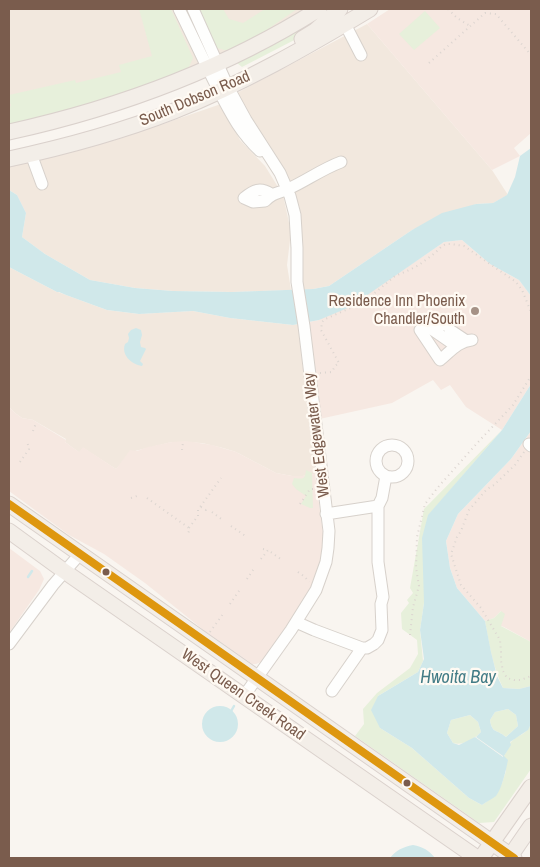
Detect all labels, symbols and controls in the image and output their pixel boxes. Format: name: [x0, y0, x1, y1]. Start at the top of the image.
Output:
street label: South Dobson Road: [137, 67, 253, 131]
place label: Residence Inn Phoenix Chandler/South: [329, 292, 465, 330]
marker: Residence Inn Phoenix Chandler/South: [469, 305, 481, 317]
street label: West Edgewater Way: [300, 372, 334, 498]
unlabelled marker: [101, 567, 111, 577]
street label: West Queen Creek Road: [178, 645, 308, 745]
water label: Hwoita Bay: [420, 667, 496, 689]
unlabelled marker: [402, 778, 412, 788]

